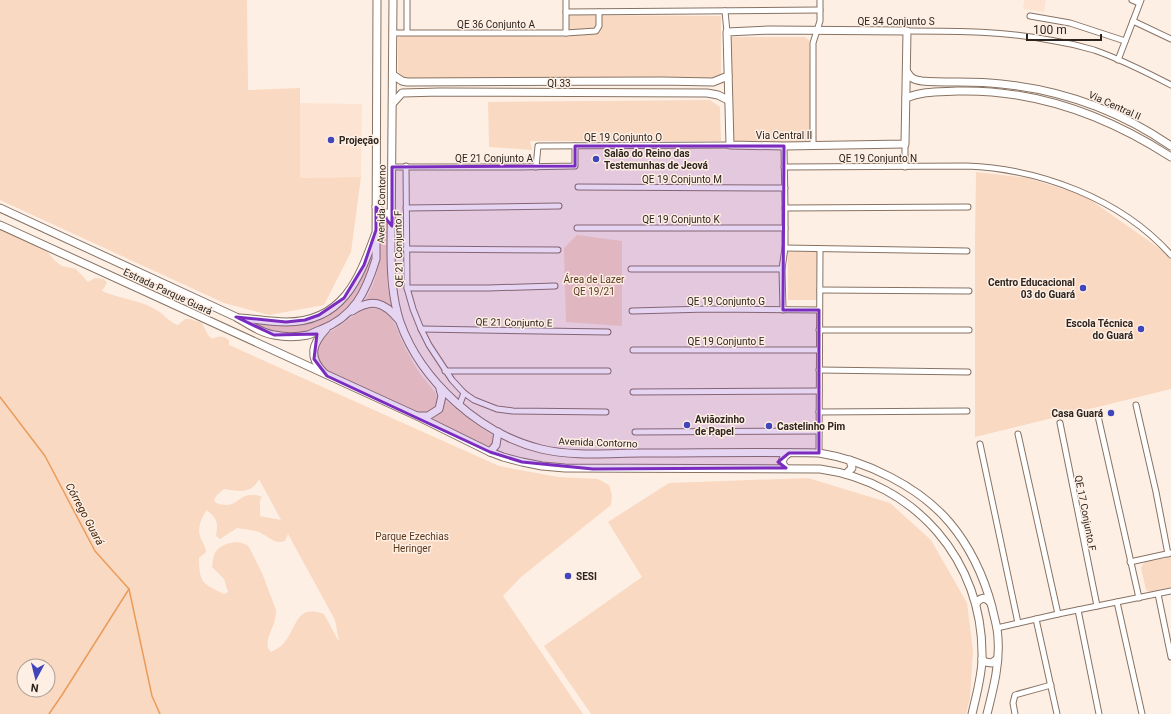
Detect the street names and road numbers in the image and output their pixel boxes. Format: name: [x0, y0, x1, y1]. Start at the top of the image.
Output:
street label: QE 34 Conjunto S: [857, 16, 935, 27]
street label: QE 36 Conjunto A: [457, 19, 535, 30]
street label: QI 33: [547, 78, 571, 89]
street label: Via Central II: [1087, 89, 1143, 122]
street label: Via Central II: [756, 130, 812, 141]
street label: QE 19 Conjunto O: [584, 132, 662, 143]
street label: QE 21 Conjunto A: [455, 153, 533, 164]
street label: QE 19 Conjunto N: [839, 153, 917, 164]
street label: Avenida Contorno: [375, 164, 388, 244]
street label: QE 19 Conjunto M: [642, 174, 722, 185]
street label: QE 21 Conjunto F: [392, 210, 405, 287]
street label: QE 19 Conjunto K: [642, 214, 721, 225]
street label: Estrada Parque Guará: [122, 266, 214, 317]
street label: QE 19 Conjunto G: [687, 296, 765, 307]
street label: QE 21 Conjunto E: [475, 316, 553, 329]
street label: QE 19 Conjunto E: [688, 336, 765, 347]
street label: Avenida Contorno: [558, 436, 638, 449]
street label: QE 17 Conjunto F: [1073, 474, 1098, 552]

